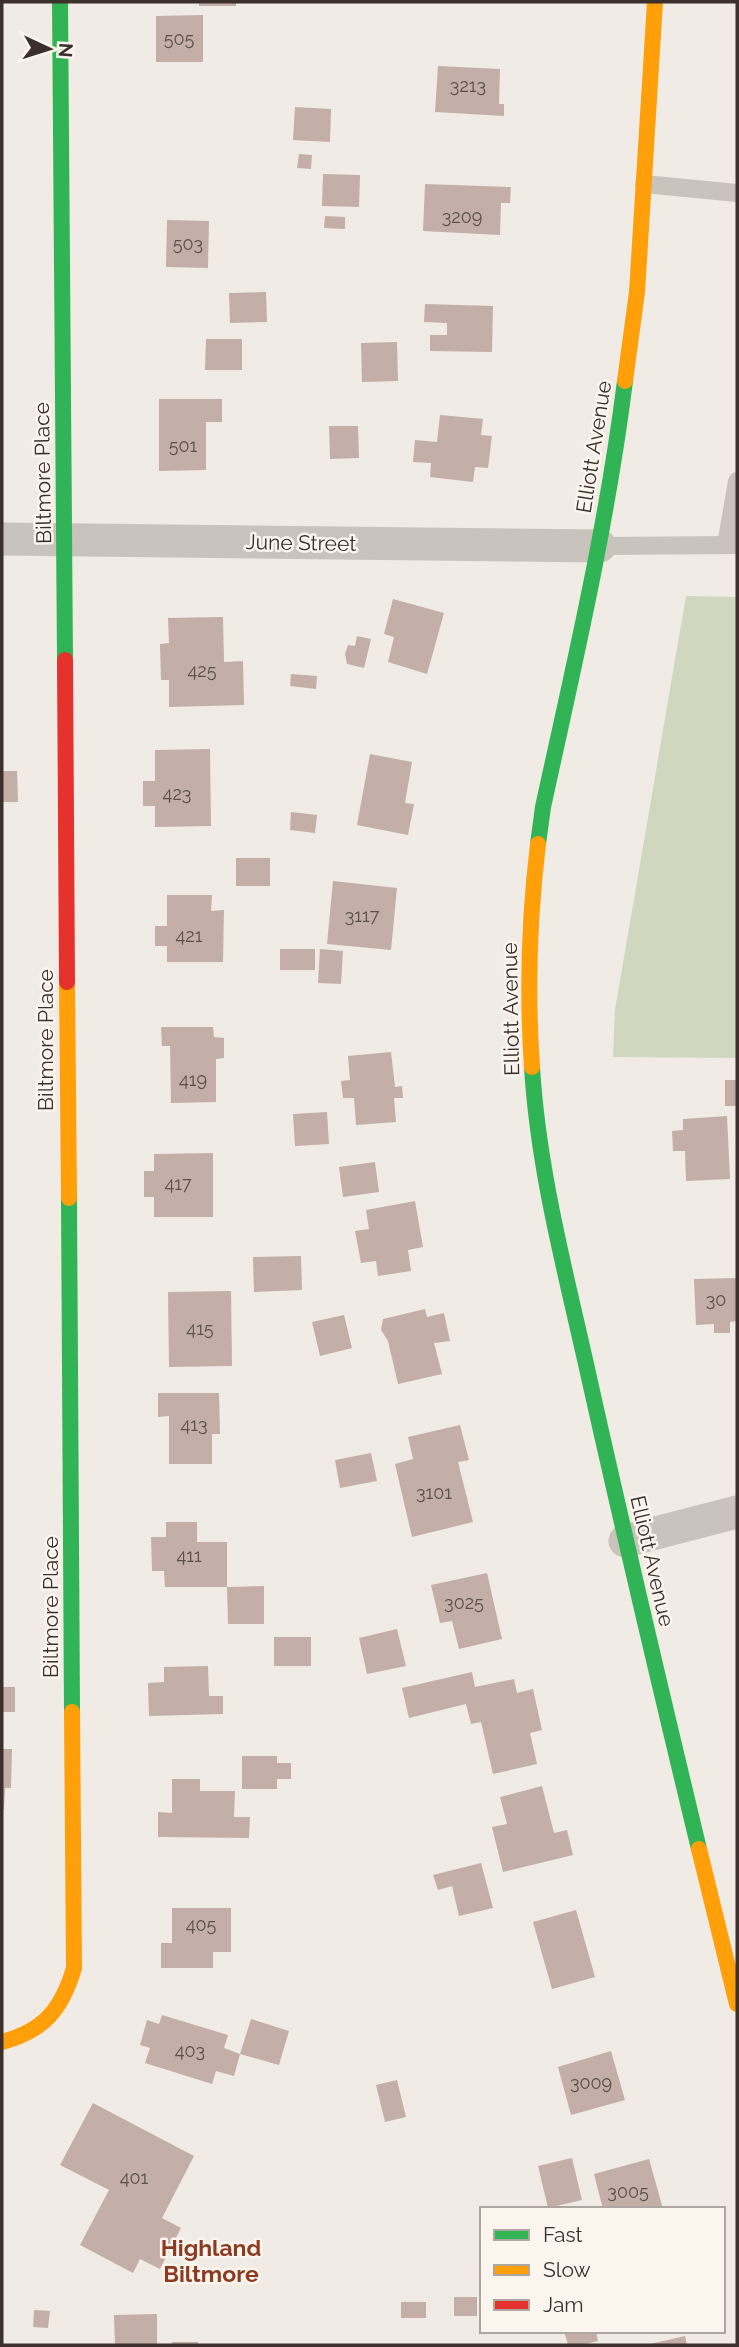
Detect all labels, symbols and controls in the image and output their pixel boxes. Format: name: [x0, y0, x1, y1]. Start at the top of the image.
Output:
north arrow: [14, 14, 84, 84]
house number: 505: [164, 28, 195, 49]
text: N: [54, 42, 77, 58]
house number: 3213: [450, 75, 486, 96]
house number: 3209: [442, 206, 482, 227]
house number: 503: [173, 233, 203, 254]
street label: Elliott Avenue: [571, 379, 616, 515]
street label: Biltmore Place: [29, 402, 56, 544]
house number: 501: [169, 435, 198, 456]
street label: June Street: [245, 529, 357, 556]
house number: 425: [187, 660, 217, 681]
house number: 423: [163, 783, 191, 804]
house number: 3117: [345, 905, 380, 926]
house number: 421: [176, 925, 203, 946]
street label: Elliott Avenue: [497, 942, 524, 1076]
street label: Biltmore Place: [33, 969, 58, 1111]
house number: 419: [179, 1069, 207, 1090]
house number: 417: [164, 1173, 192, 1194]
house number: 30: [706, 1289, 726, 1310]
house number: 415: [186, 1318, 214, 1339]
house number: 413: [180, 1414, 208, 1435]
house number: 3101: [416, 1482, 452, 1503]
street label: Elliott Avenue: [625, 1493, 680, 1629]
street label: Biltmore Place: [38, 1536, 63, 1678]
house number: 411: [176, 1545, 202, 1566]
house number: 3025: [444, 1592, 484, 1613]
house number: 405: [186, 1914, 217, 1935]
house number: 403: [175, 2040, 205, 2061]
house number: 3009: [570, 2072, 612, 2093]
house number: 401: [120, 2167, 149, 2188]
house number: 3005: [607, 2181, 649, 2202]
legend: [480, 2207, 725, 2333]
text: Fast: [543, 2222, 583, 2247]
district label: Highland Biltmore: [161, 2234, 261, 2287]
text: Slow: [543, 2257, 591, 2282]
text: Jam: [543, 2292, 584, 2317]

